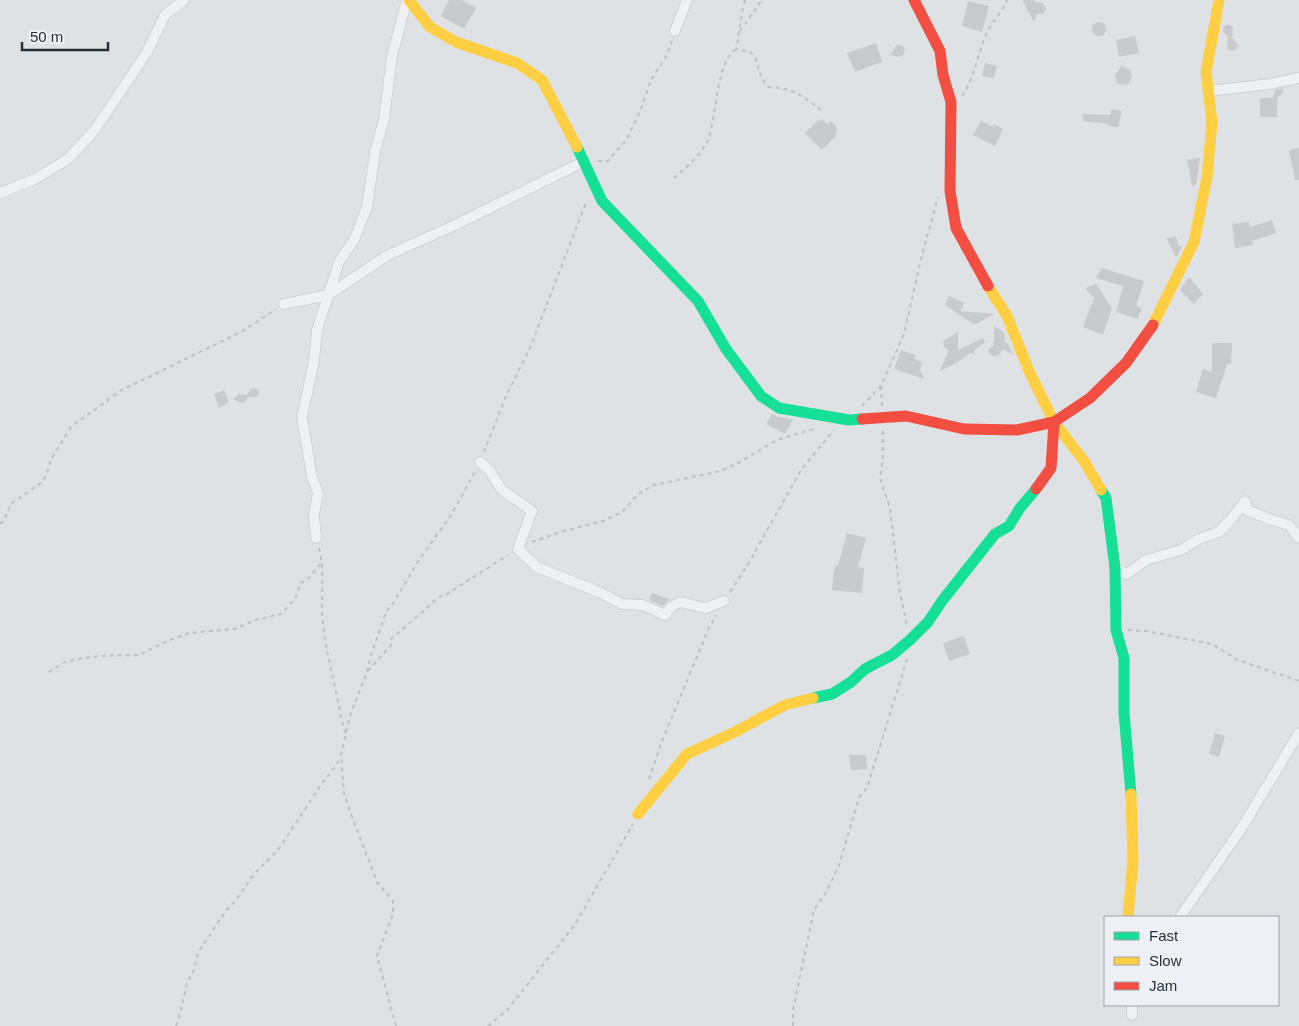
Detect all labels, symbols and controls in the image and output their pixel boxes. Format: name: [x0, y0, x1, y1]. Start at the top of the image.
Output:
scale bar: [22, 20, 109, 52]
text: 50 m: [30, 28, 63, 45]
legend: [1104, 916, 1279, 1006]
text: Fast: [1149, 927, 1179, 944]
text: Slow: [1149, 952, 1182, 969]
text: Jam: [1149, 977, 1177, 994]

